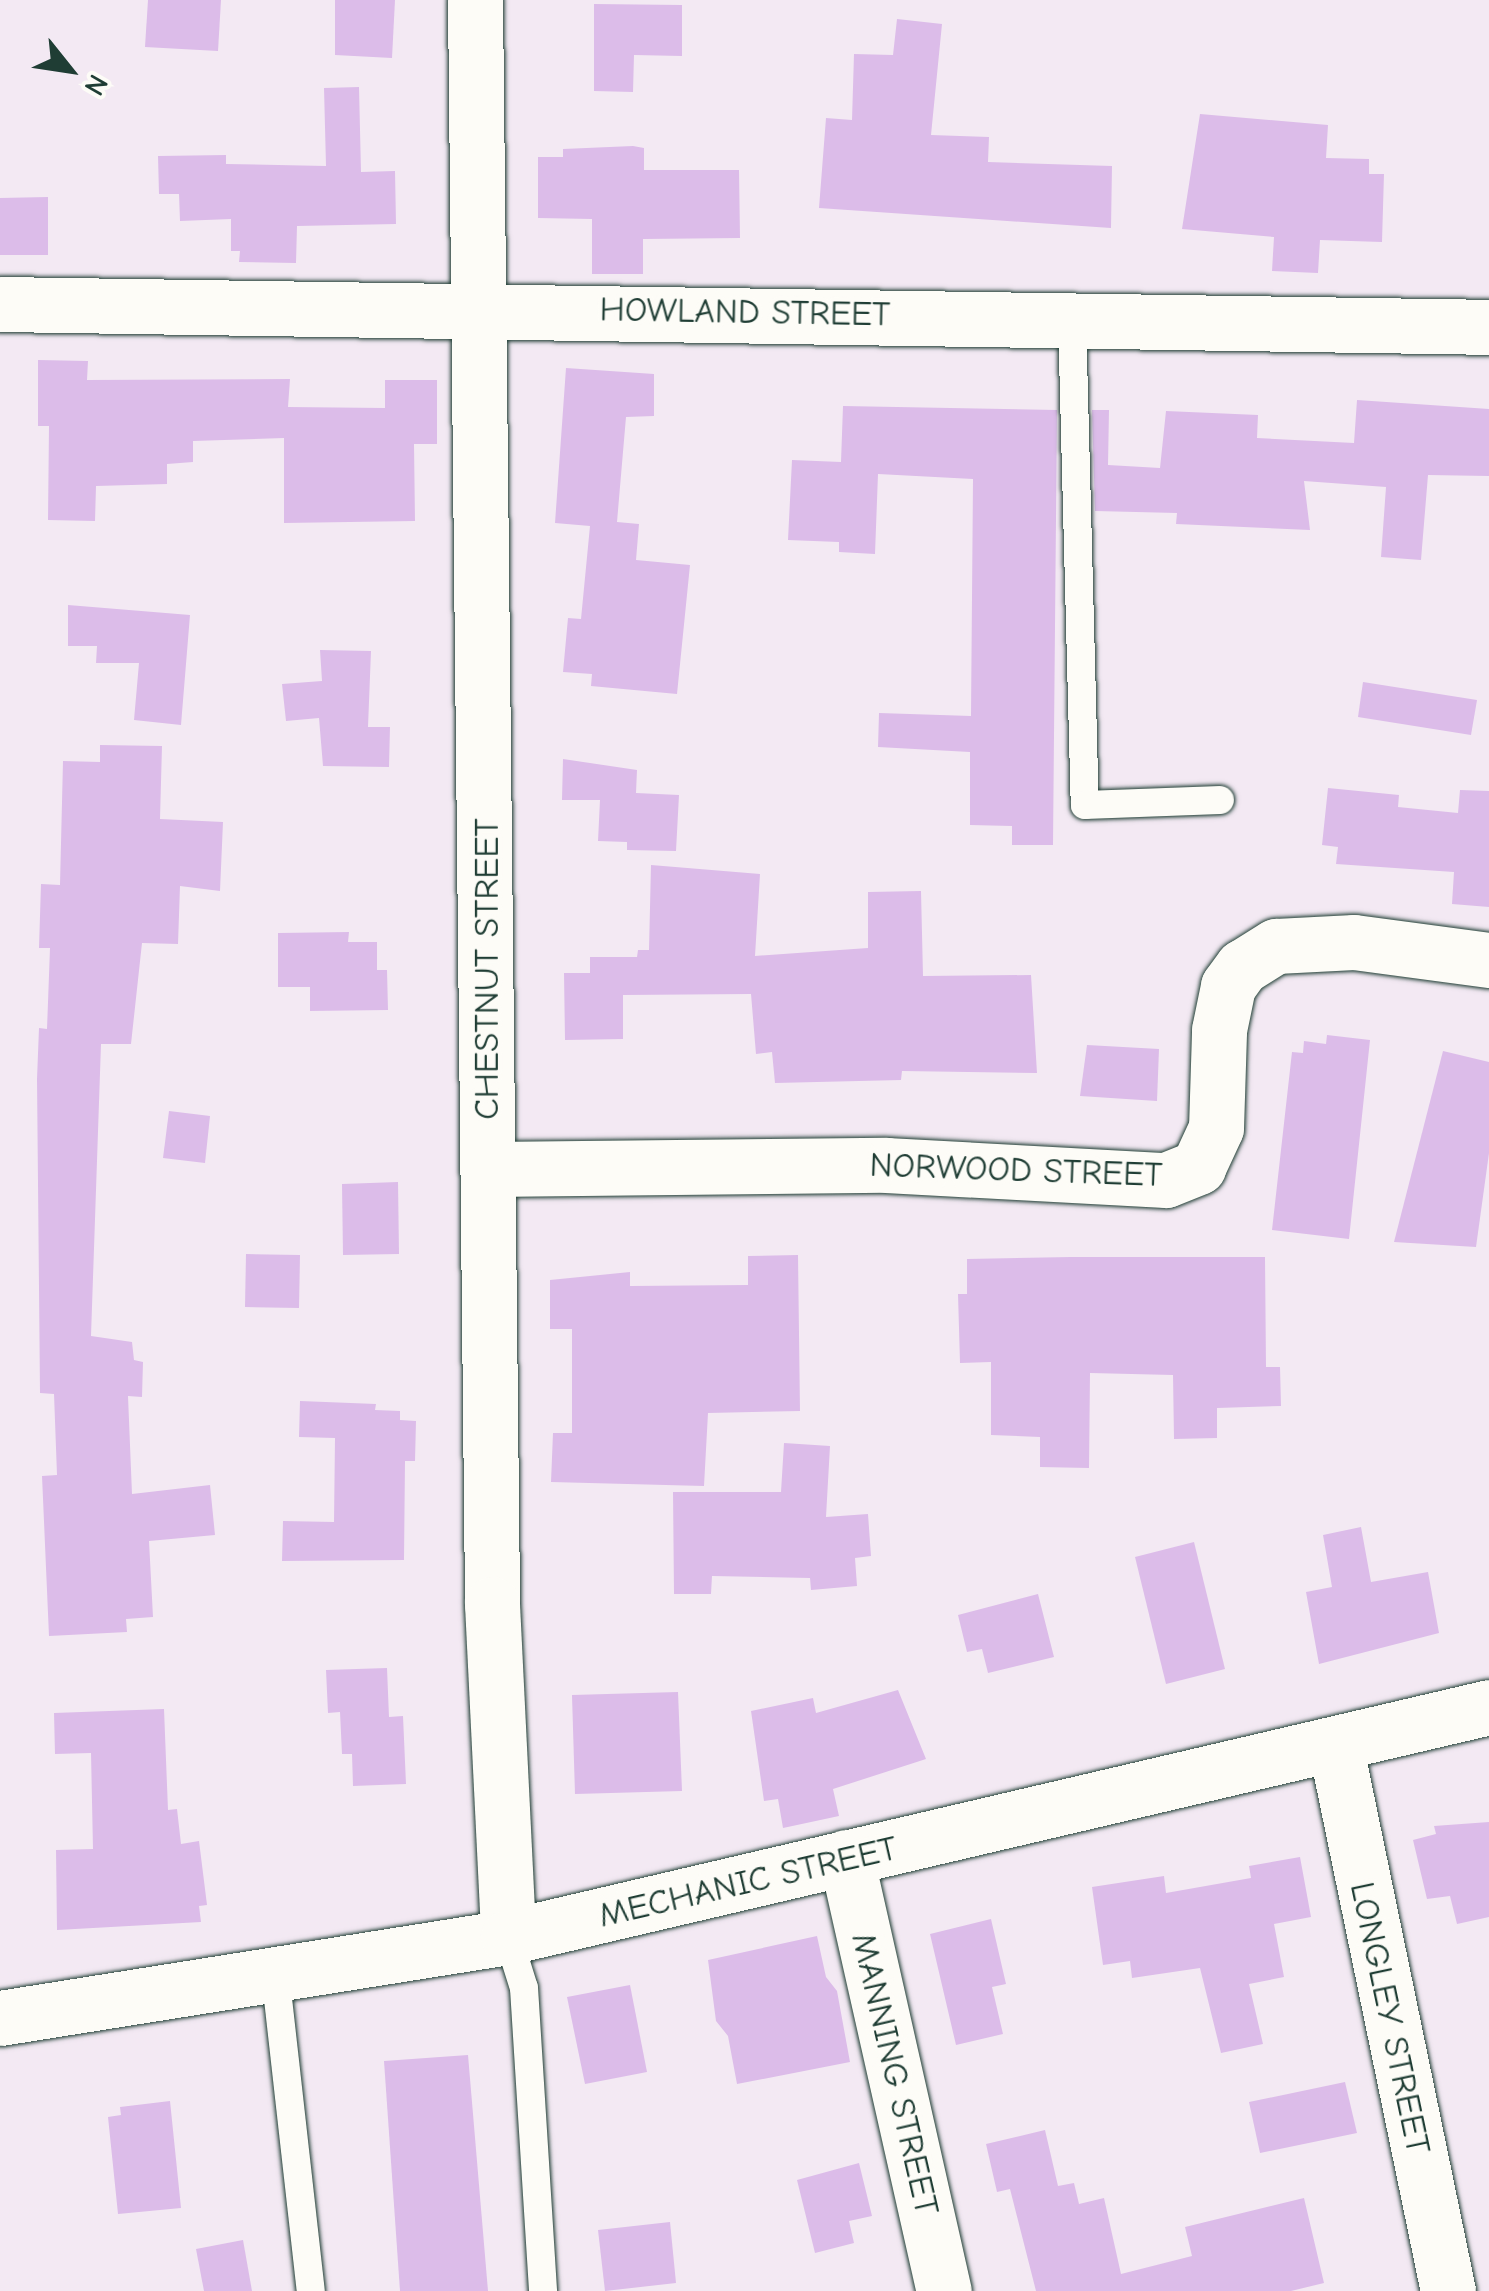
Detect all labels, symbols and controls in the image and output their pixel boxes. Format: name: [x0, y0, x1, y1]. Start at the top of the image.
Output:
north arrow: [20, 20, 120, 120]
text: N: [78, 69, 114, 101]
street label: HOWLAND STREET: [599, 288, 891, 336]
street label: CHESTNUT STREET: [466, 818, 508, 1120]
street label: NORWOOD STREET: [869, 1144, 1163, 1196]
street label: MECHANIC STREET: [595, 1827, 901, 1937]
street label: LONGLEY STREET: [1341, 1878, 1439, 2158]
street label: MANNING STREET: [842, 1929, 948, 2219]

